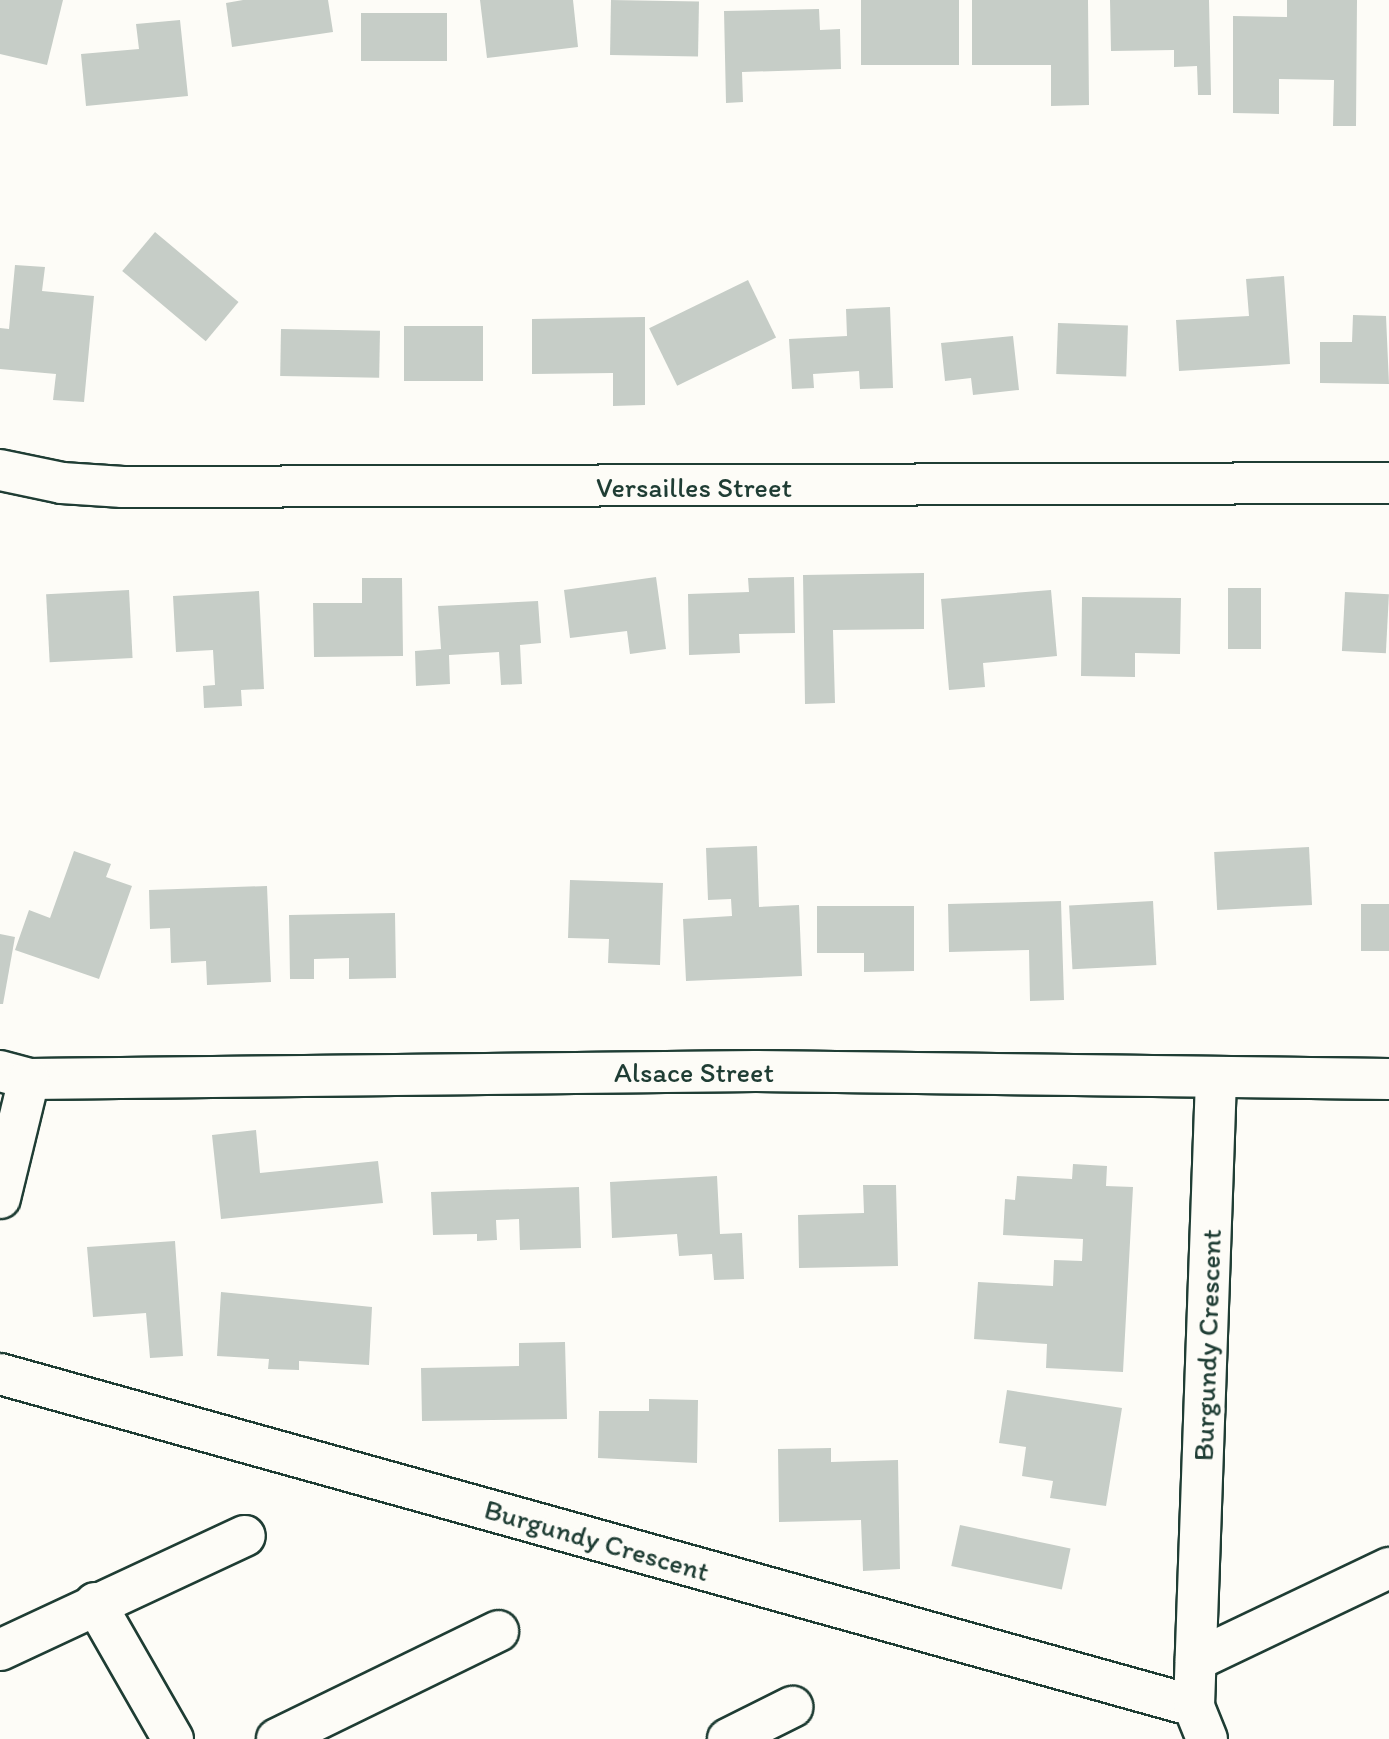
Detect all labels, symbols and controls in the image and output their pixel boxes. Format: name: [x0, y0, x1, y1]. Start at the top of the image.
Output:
street label: Versailles Street: [596, 470, 792, 504]
street label: Alsace Street: [614, 1055, 774, 1089]
street label: Burgundy Crescent: [1186, 1228, 1228, 1462]
street label: Burgundy Crescent: [481, 1492, 713, 1588]

